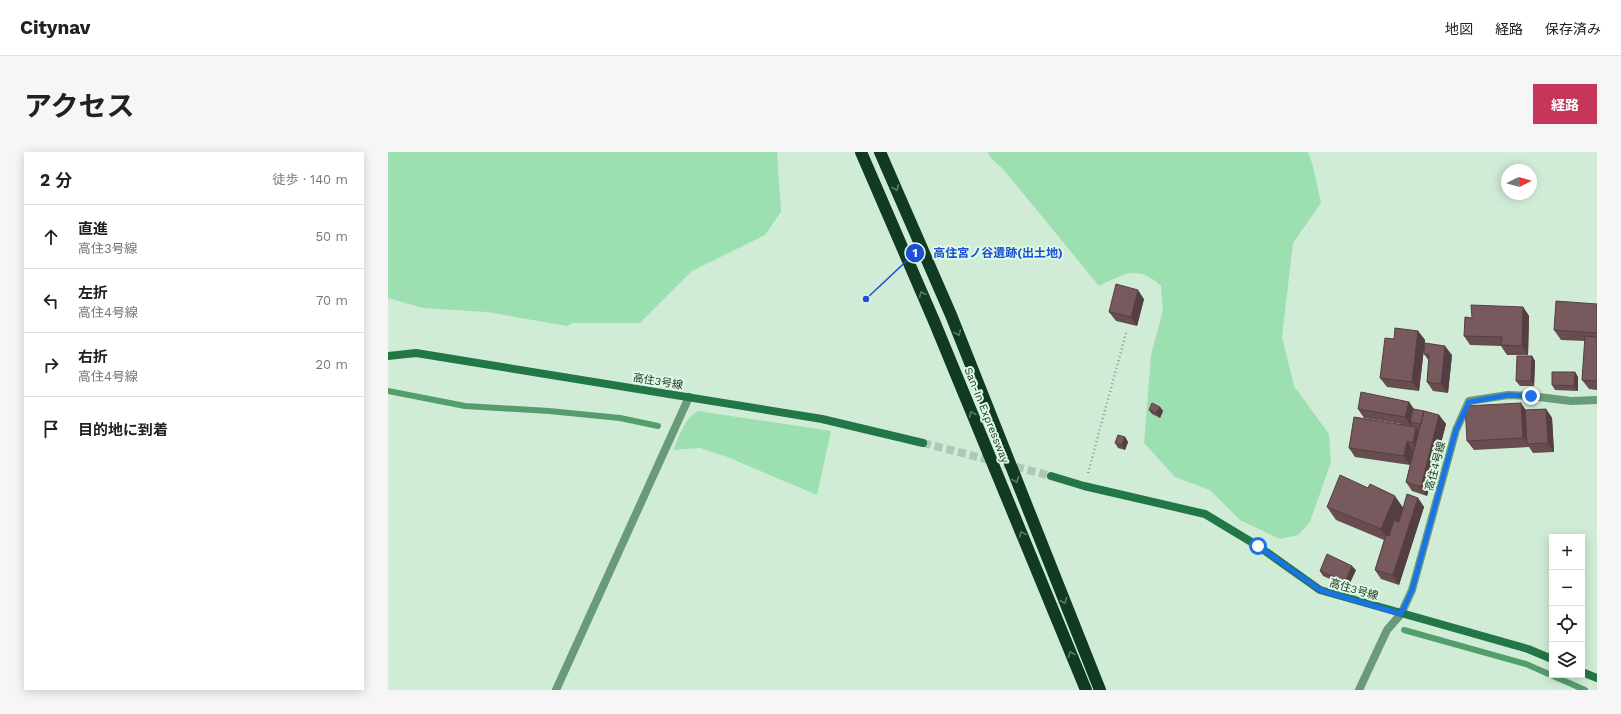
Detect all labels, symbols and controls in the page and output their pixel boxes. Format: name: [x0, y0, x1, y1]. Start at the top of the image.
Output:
text: Citynav: [20, 16, 91, 39]
text: 地図: [1445, 21, 1473, 37]
text: 経路: [1495, 21, 1523, 37]
text: 保存済み: [1545, 21, 1601, 37]
button: 経路: [1533, 84, 1597, 124]
text: アクセス: [24, 90, 135, 123]
north arrow: [1501, 164, 1537, 200]
text: 2 分: [40, 170, 72, 190]
text: 徒歩 · 140 m: [273, 172, 348, 187]
one-way arrow: [891, 183, 899, 191]
text: 直進: [78, 220, 108, 238]
icon: ahead: [40, 226, 62, 248]
text: 50 m: [316, 229, 348, 244]
text: 高住3号線: [78, 241, 138, 256]
callout: 高住宮ノ谷遺跡(出土地): [905, 241, 1071, 265]
text: 1: [912, 246, 918, 260]
text: 高住宮ノ谷遺跡(出土地): [933, 246, 1063, 260]
text: 左折: [78, 284, 108, 302]
icon: left: [40, 290, 62, 312]
one-way arrow: [919, 290, 927, 298]
text: 70 m: [316, 293, 348, 308]
text: 高住4号線: [78, 305, 138, 320]
one-way arrow: [953, 329, 961, 337]
text: 右折: [78, 348, 108, 366]
icon: right: [40, 354, 62, 376]
text: 20 m: [316, 357, 348, 372]
street label: San-In Expressway: [961, 366, 1012, 465]
text: 高住4号線: [78, 369, 138, 384]
street label: 高住3号線: [632, 371, 684, 392]
route end: [1522, 387, 1540, 405]
one-way arrow: [969, 410, 977, 417]
icon: arrive: [40, 418, 62, 440]
text: 目的地に到着: [78, 421, 168, 439]
street label: 高住4号線: [1423, 440, 1448, 492]
one-way arrow: [1012, 476, 1020, 483]
one-way arrow: [1019, 530, 1027, 538]
map controls: [1549, 534, 1585, 678]
button: +: [1549, 534, 1585, 570]
route start: [1249, 537, 1267, 555]
button: −: [1549, 570, 1585, 606]
street label: 高住3号線: [1328, 576, 1380, 603]
one-way arrow: [1060, 597, 1068, 604]
button: locate: [1549, 606, 1585, 642]
button: layers: [1549, 642, 1585, 678]
one-way arrow: [1068, 650, 1076, 657]

